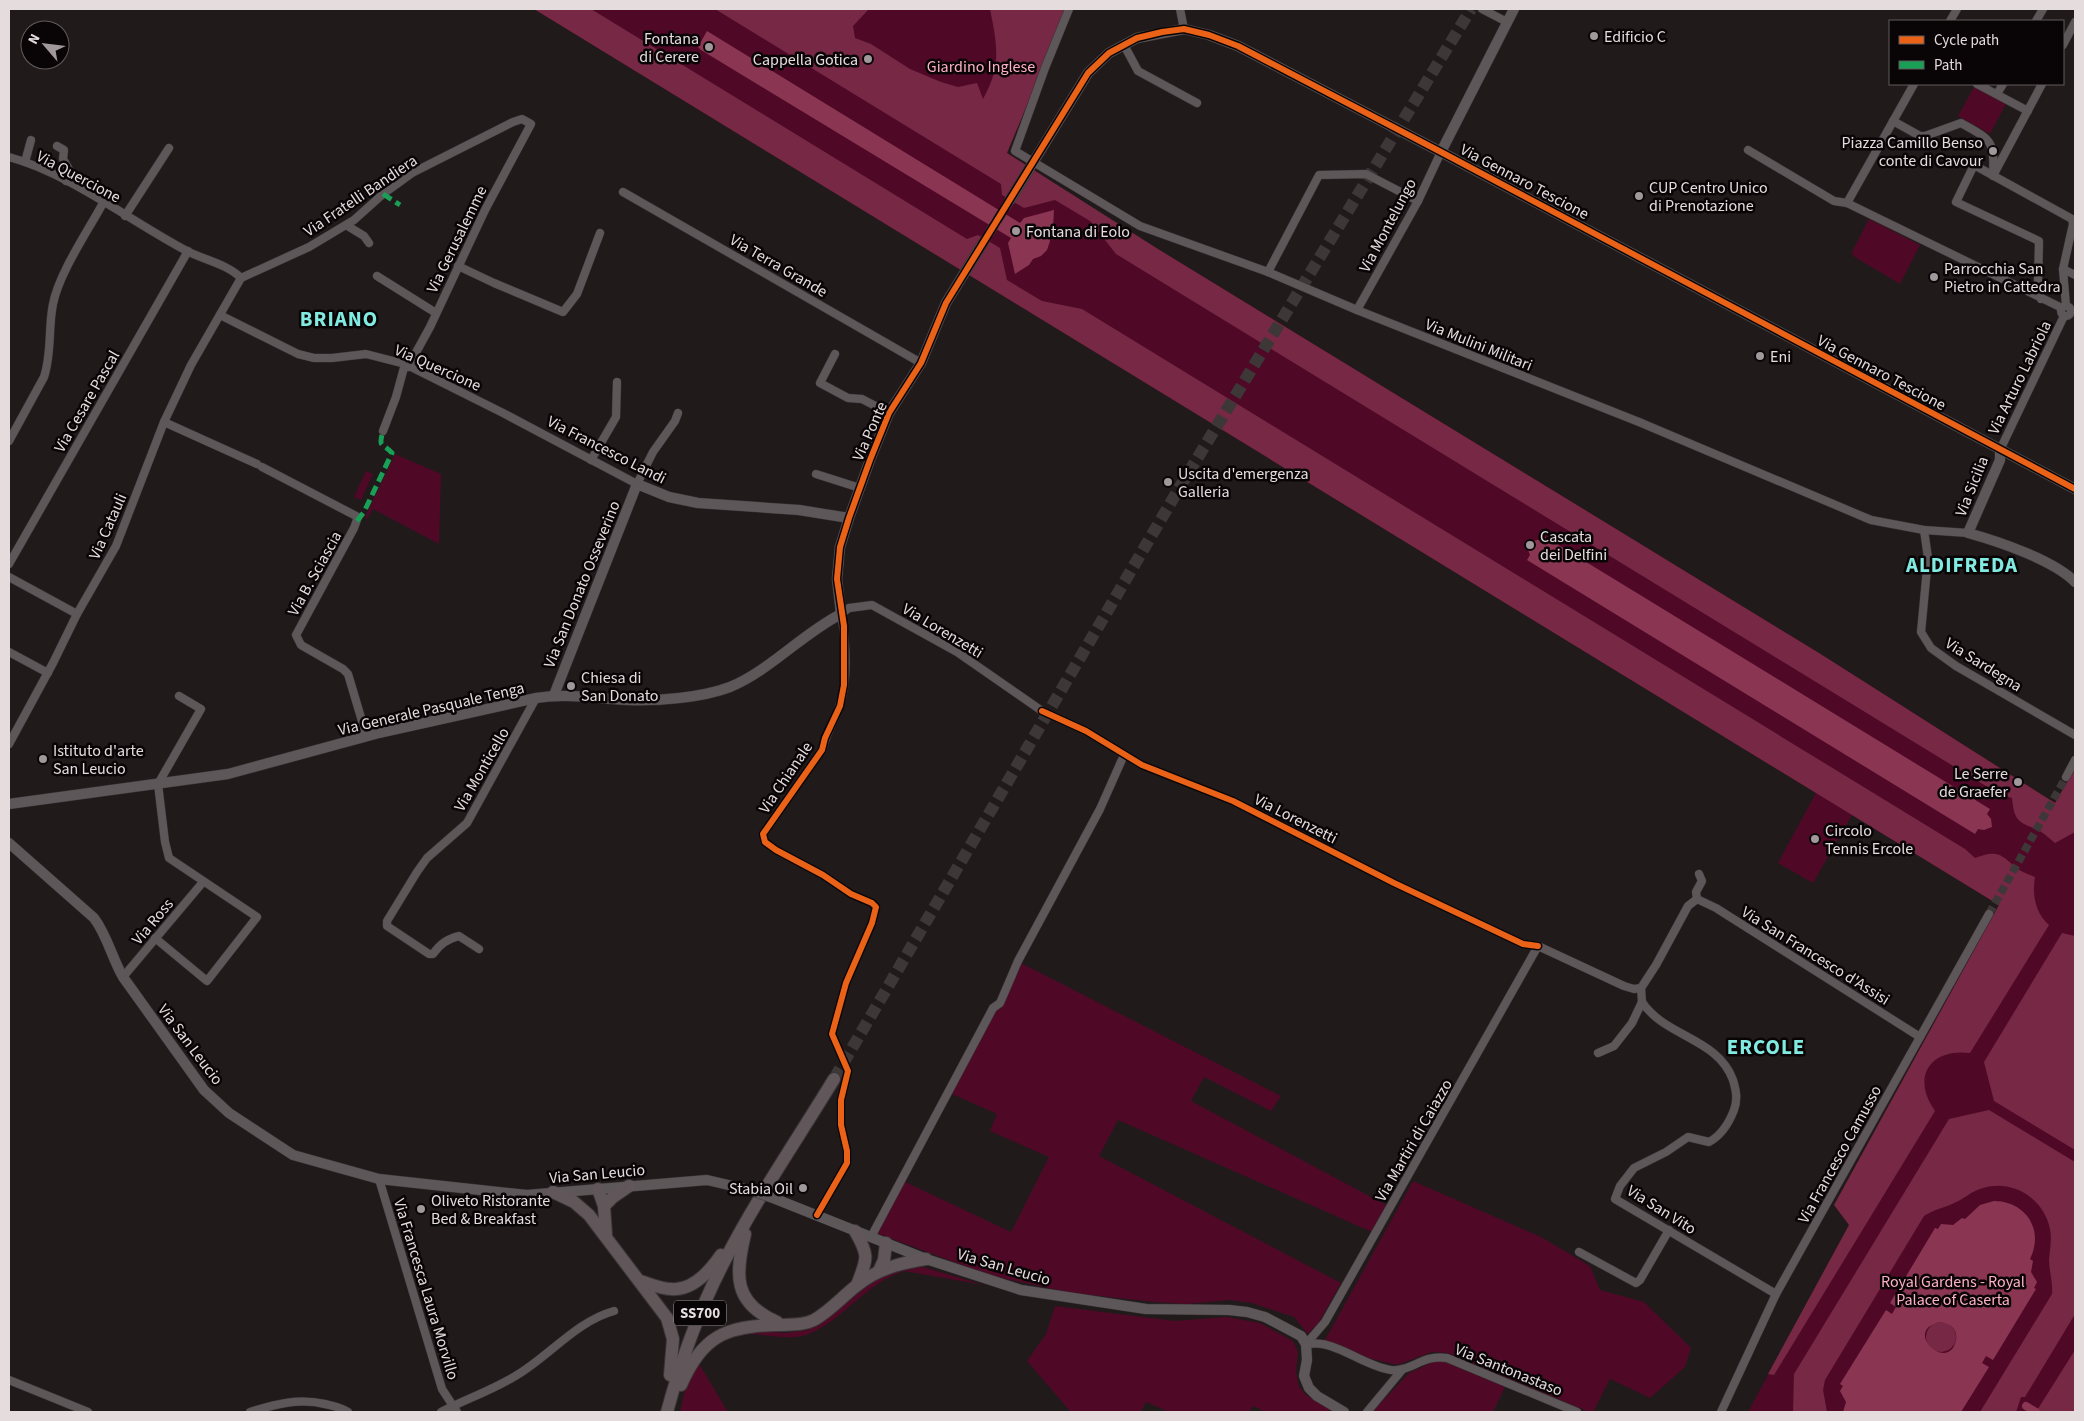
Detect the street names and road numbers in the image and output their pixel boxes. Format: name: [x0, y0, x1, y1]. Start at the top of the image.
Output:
street label: Via Gennaro Tescione: [1456, 139, 1593, 225]
street label: Via Quercione: [32, 145, 125, 208]
street label: Via Fratelli Bandiera: [299, 150, 422, 242]
street label: Via Montelungo: [1354, 175, 1422, 276]
street label: Via Gerusalemme: [421, 182, 492, 297]
street label: Via Terra Grande: [726, 229, 831, 303]
street label: Via Mulini Militari: [1422, 313, 1536, 376]
street label: Via Arturo Labriola: [1983, 317, 2057, 438]
street label: Via Gennaro Tescione: [1813, 330, 1950, 416]
street label: Via Quercione: [391, 339, 484, 397]
street label: Via Cesare Pascal: [49, 347, 125, 456]
street label: Via Ponte: [847, 398, 893, 465]
street label: Via Francesco Landi: [543, 410, 670, 489]
street label: Via Sicilia: [1950, 453, 1994, 520]
street label: Via Catauli: [84, 490, 132, 563]
street label: Via San Donato Osseverino: [538, 498, 626, 671]
street label: Via B. Sciascia: [282, 527, 347, 620]
street label: Via Lorenzetti: [898, 598, 987, 664]
street label: Via Sardegna: [1941, 632, 2026, 697]
street label: Via Generale Pasquale Tenga: [336, 677, 527, 741]
street label: Via Monticello: [449, 723, 515, 816]
street label: Via Chianale: [754, 737, 818, 818]
street label: Via Lorenzetti: [1250, 789, 1341, 849]
street label: Via Ross: [127, 894, 179, 950]
street label: Via San Francesco d'Assisi: [1737, 901, 1894, 1010]
street label: Via San Leucio: [152, 1000, 228, 1090]
street label: Via Martiri di Caiazzo: [1370, 1075, 1458, 1206]
street label: Via Francesco Camusso: [1793, 1081, 1887, 1227]
street label: Via San Leucio: [548, 1159, 646, 1189]
street label: Via San Vito: [1623, 1180, 1700, 1240]
street label: Via Francesca Laura Morvillo: [388, 1196, 464, 1383]
street label: Via San Leucio: [954, 1243, 1053, 1291]
road number: SS700: [674, 1300, 726, 1326]
street label: Via Santonastaso: [1451, 1338, 1566, 1402]

